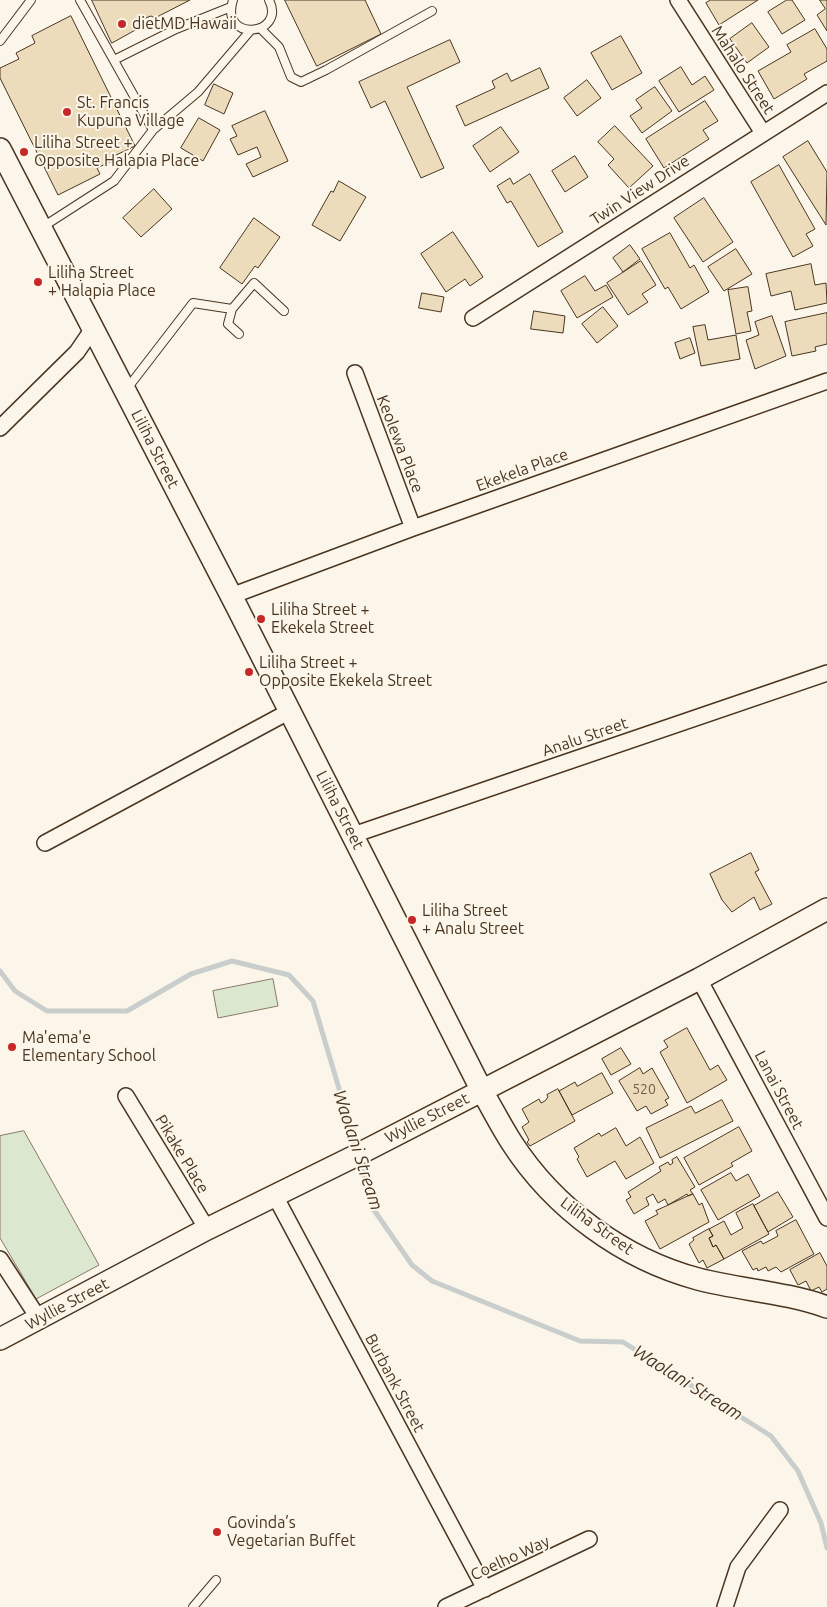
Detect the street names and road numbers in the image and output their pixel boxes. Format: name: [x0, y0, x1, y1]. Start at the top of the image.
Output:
street label: Mahalo Street: [707, 22, 779, 118]
street label: Twin View Drive: [587, 151, 693, 229]
street label: Keolewa Place: [373, 392, 427, 496]
street label: Liliha Street: [127, 406, 183, 492]
street label: Ekekela Place: [473, 444, 571, 496]
street label: Analu Street: [540, 713, 630, 761]
street label: Liliha Street: [312, 767, 368, 853]
street label: Lanai Street: [750, 1048, 808, 1132]
street label: Wyllie Street: [382, 1089, 472, 1147]
street label: Pikake Place: [151, 1111, 213, 1197]
street label: Liliha Street: [557, 1193, 637, 1259]
street label: Wyllie Street: [22, 1274, 112, 1334]
street label: Burbank Street: [361, 1331, 429, 1435]
street label: Coelho Way: [468, 1531, 552, 1585]

